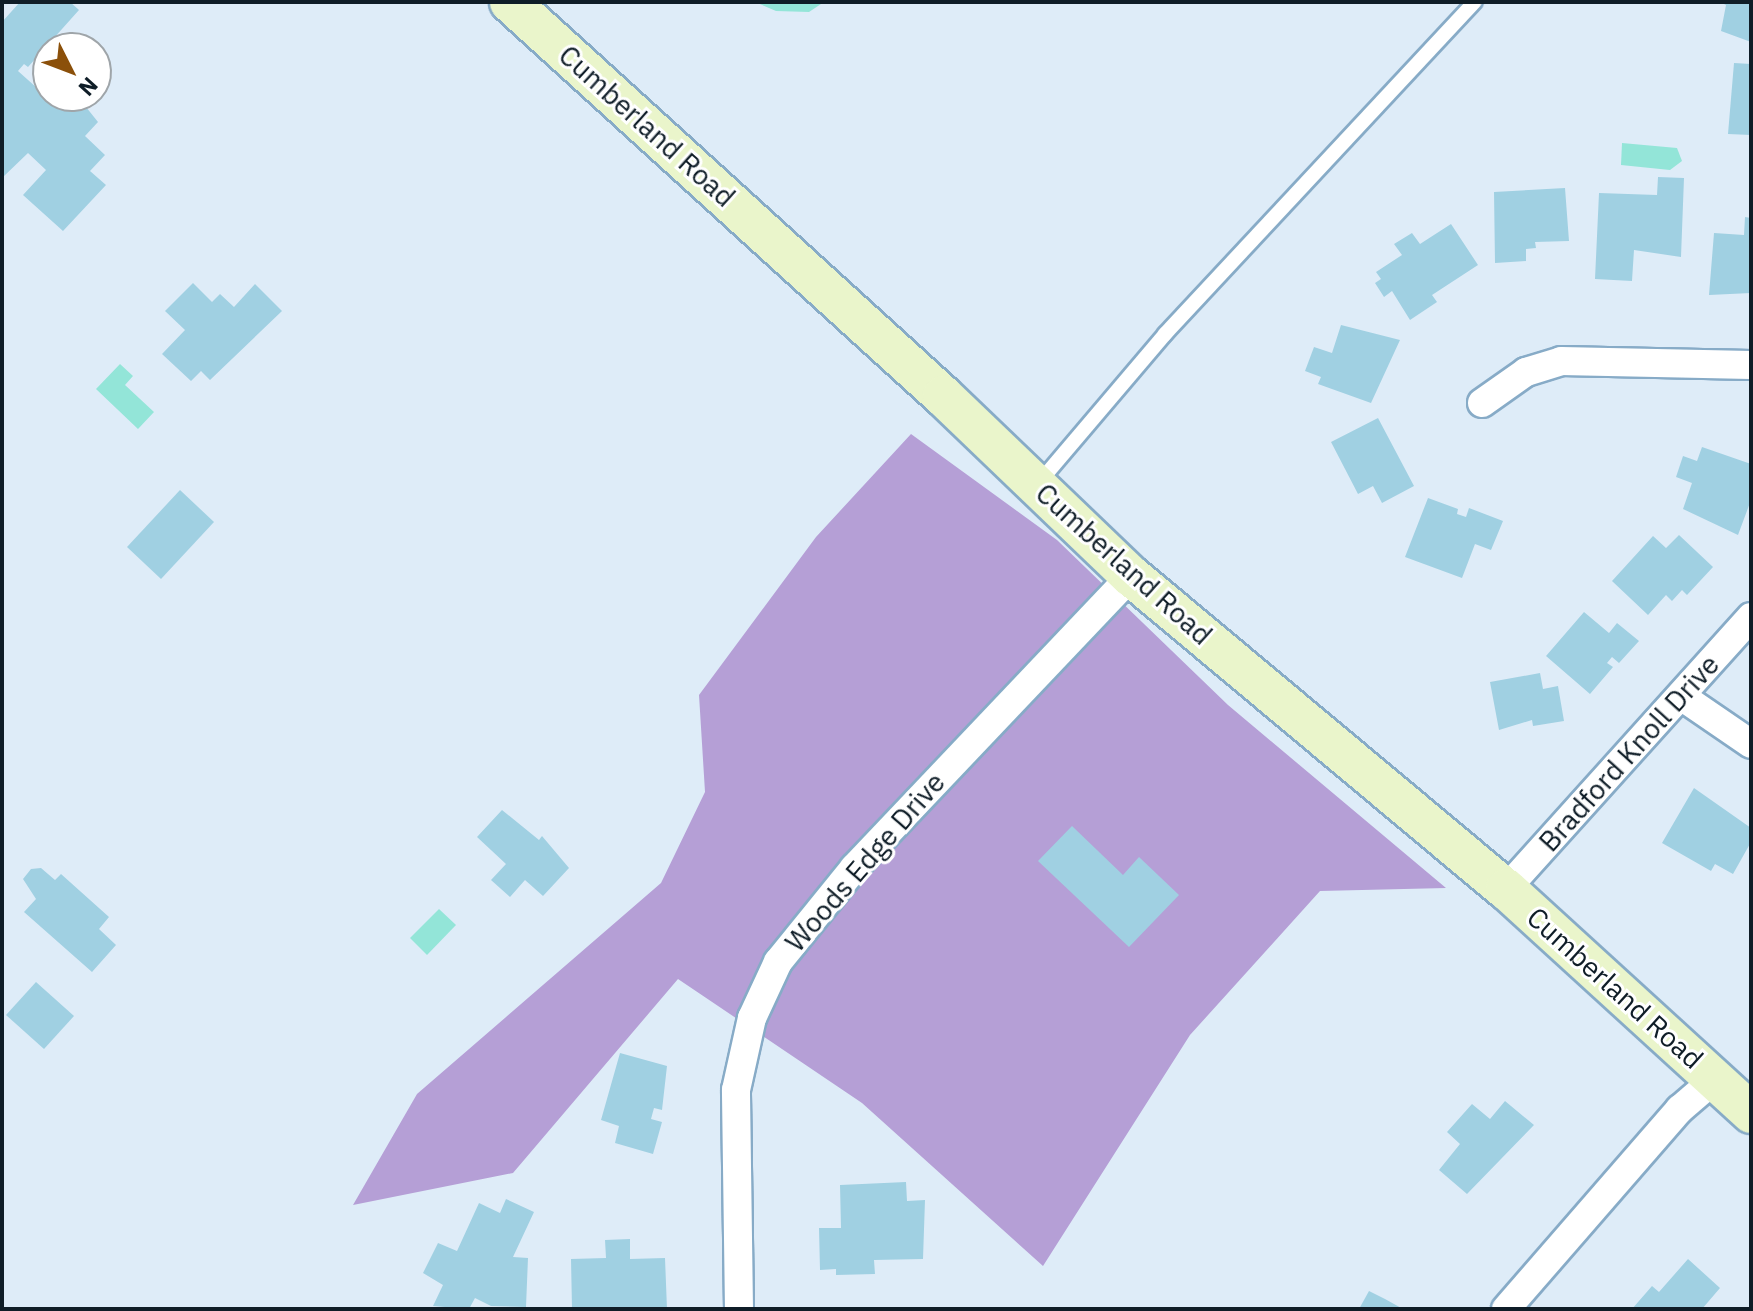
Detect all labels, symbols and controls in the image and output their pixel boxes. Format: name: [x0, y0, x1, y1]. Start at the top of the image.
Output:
north arrow: [32, 32, 112, 112]
street label: Cumberland Road: [552, 38, 742, 214]
text: N: [73, 71, 105, 103]
street label: Cumberland Road: [1029, 476, 1219, 652]
street label: Bradford Knoll Drive: [1532, 648, 1726, 858]
street label: Woods Edge Drive: [778, 766, 952, 958]
street label: Cumberland Road: [1520, 900, 1710, 1076]

